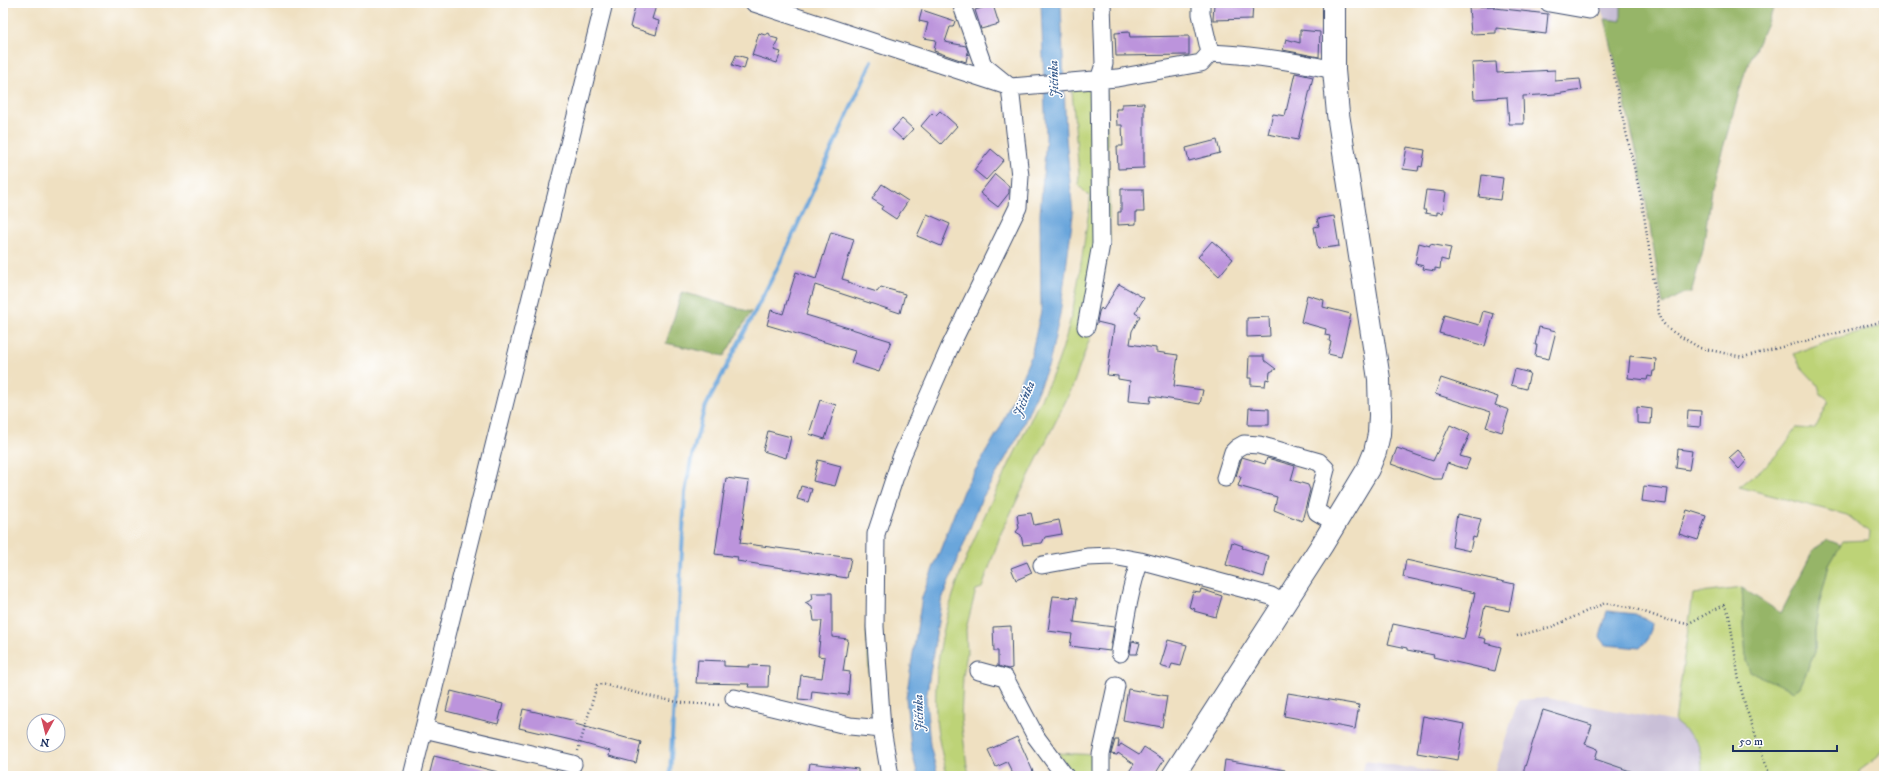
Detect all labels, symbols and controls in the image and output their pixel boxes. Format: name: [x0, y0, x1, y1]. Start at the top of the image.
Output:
water label: Jičínka: [1045, 60, 1063, 98]
water label: Jičínka: [1009, 378, 1039, 419]
water label: Jičínka: [910, 694, 928, 732]
north arrow: [26, 713, 66, 753]
scale bar: [1733, 727, 1837, 753]
text: N: [40, 734, 50, 749]
text: 50 m: [1739, 734, 1763, 749]

